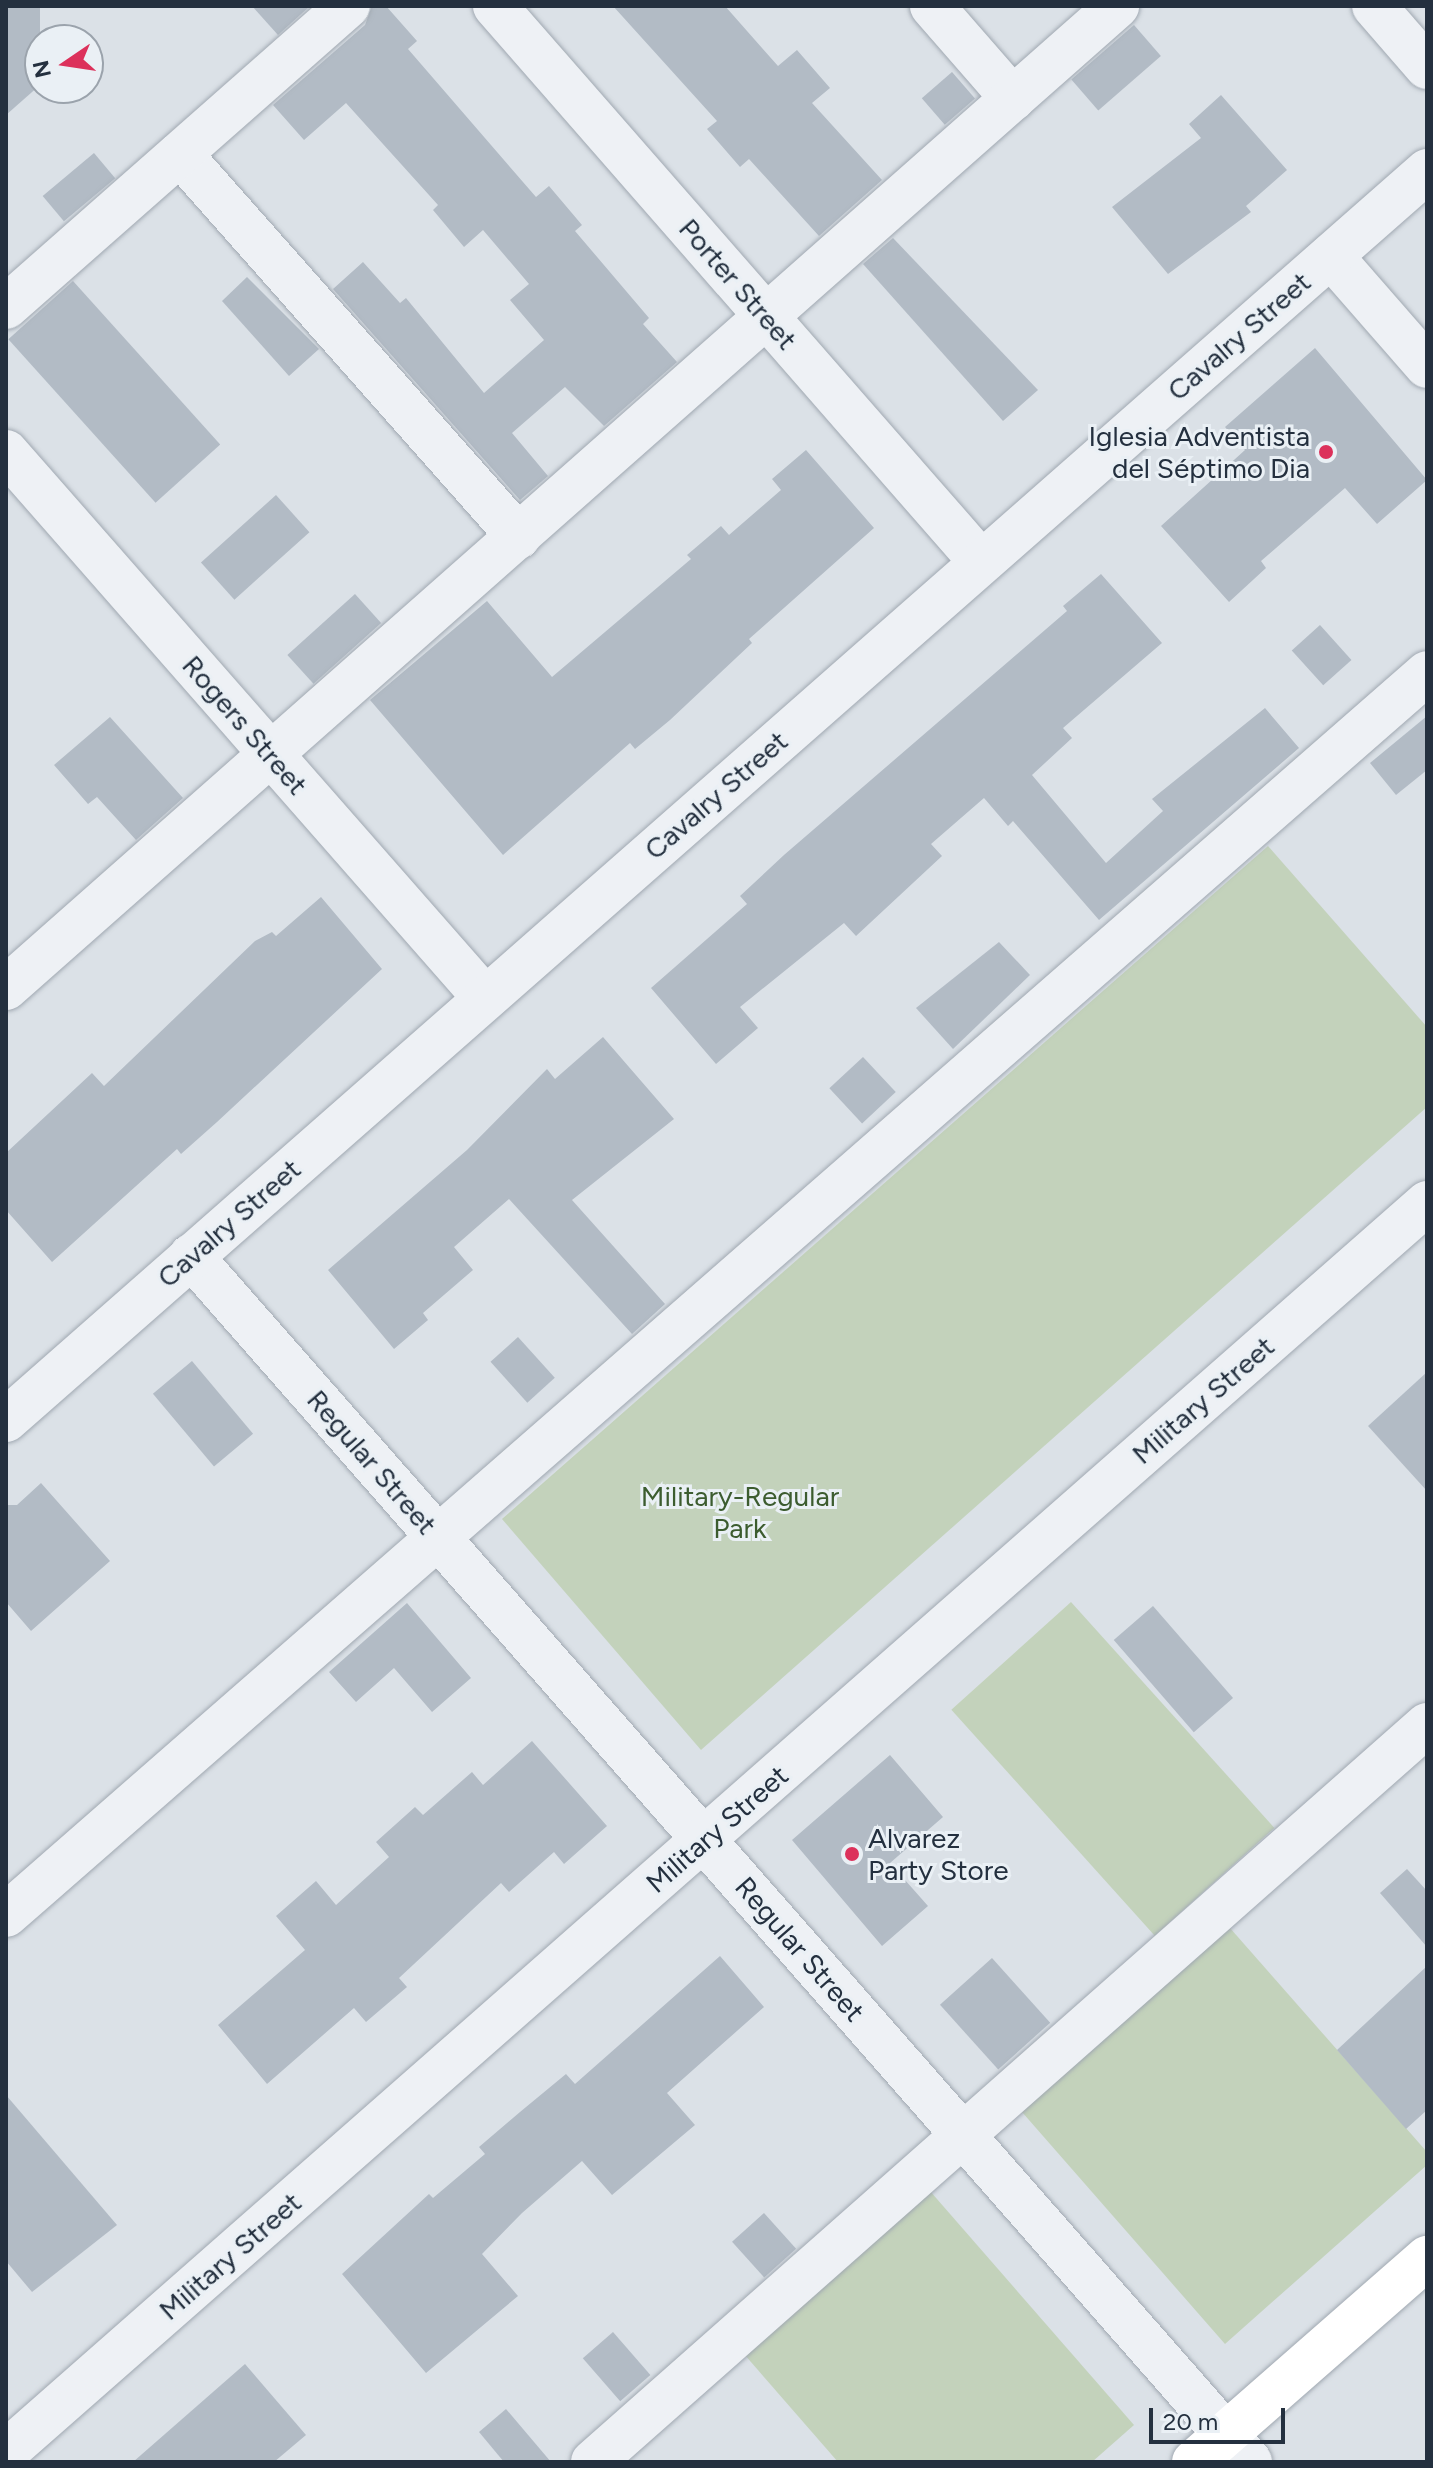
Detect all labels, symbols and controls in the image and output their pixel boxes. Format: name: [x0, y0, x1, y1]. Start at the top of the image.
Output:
north arrow: [24, 24, 104, 104]
text: N: [27, 58, 57, 80]
street label: Porter Street: [672, 212, 804, 356]
street label: Cavalry Street: [1161, 265, 1317, 407]
place label: Iglesia Adventista del Séptimo Dia: [1089, 419, 1310, 485]
marker: Iglesia Adventista del Séptimo Dia: [1317, 443, 1335, 461]
street label: Rogers Street: [175, 649, 315, 801]
street label: Cavalry Street: [638, 724, 794, 866]
street label: Cavalry Street: [151, 1152, 307, 1294]
street label: Military Street: [1125, 1329, 1281, 1471]
street label: Regular Street: [300, 1383, 444, 1541]
park label: Military-Regular Park: [641, 1479, 839, 1545]
street label: Military Street: [639, 1758, 795, 1900]
place label: Alvarez Party Store: [868, 1821, 1009, 1887]
marker: Alvarez Party Store: [843, 1845, 861, 1863]
street label: Regular Street: [728, 1870, 872, 2028]
street label: Military Street: [152, 2185, 308, 2327]
scale bar: [1153, 2392, 1289, 2442]
text: 20 m: [1163, 2407, 1218, 2436]

